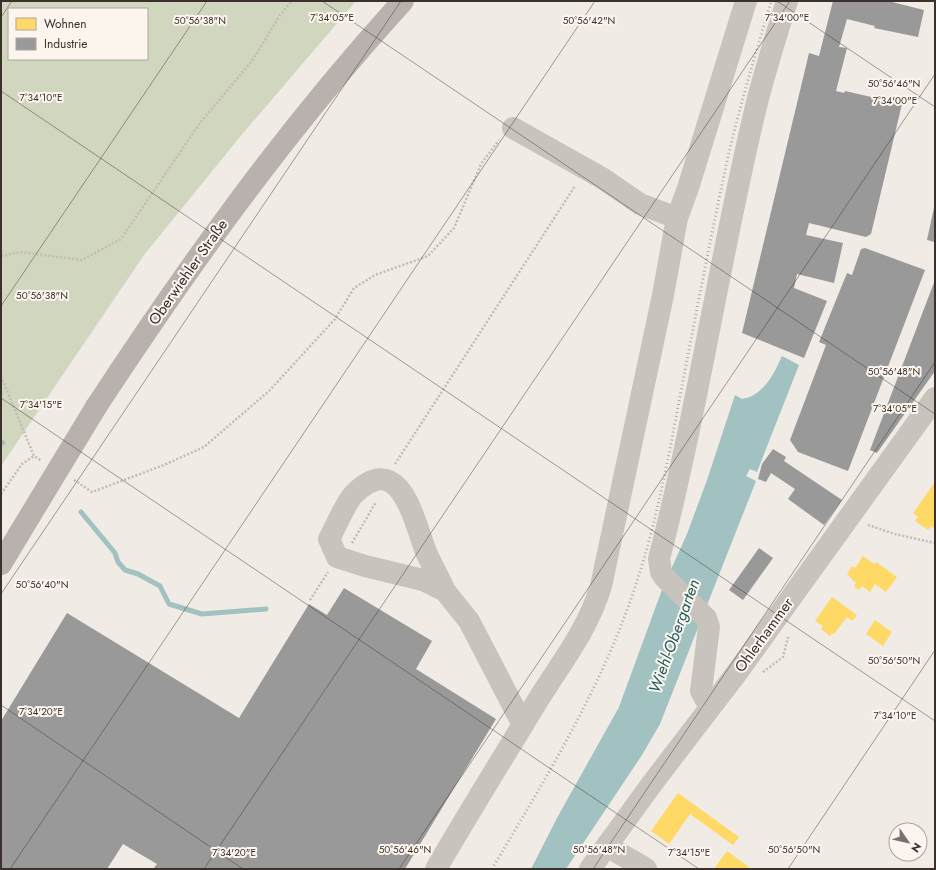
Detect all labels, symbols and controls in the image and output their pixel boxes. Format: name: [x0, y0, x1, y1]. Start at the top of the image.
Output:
legend: [8, 8, 148, 60]
text: 7°34'05"E: [310, 10, 354, 25]
text: 7°34'00"E: [765, 10, 809, 25]
text: 50°56'38"N: [174, 13, 226, 28]
text: 50°56'42"N: [563, 13, 615, 28]
text: Wohnen: [44, 15, 87, 33]
text: Industrie: [44, 35, 88, 53]
text: 50°56'46"N: [868, 76, 920, 91]
text: 7°34'10"E: [20, 90, 62, 105]
text: 7°34'00"E: [873, 93, 917, 108]
street label: Oberwiehler Straße: [143, 214, 233, 329]
text: 50°56'38"N: [16, 288, 68, 303]
text: 50°56'48"N: [868, 364, 920, 379]
text: 7°34'15"E: [20, 397, 62, 412]
text: 7°34'05"E: [873, 401, 917, 416]
water label: Wiehl-Obergarten: [643, 576, 705, 696]
text: 50°56'40"N: [16, 577, 68, 592]
street label: Ohlerhammer: [729, 592, 799, 677]
text: 50°56'50"N: [868, 653, 920, 668]
text: 7°34'20"E: [19, 704, 63, 719]
text: 7°34'10"E: [874, 708, 916, 723]
north arrow: [888, 822, 928, 862]
text: N: [907, 839, 925, 856]
text: 50°56'46"N: [379, 842, 431, 857]
text: 50°56'48"N: [573, 842, 625, 857]
text: 50°56'50"N: [768, 842, 820, 857]
text: 7°34'20"E: [212, 845, 256, 860]
text: 7°34'15"E: [668, 845, 710, 860]

